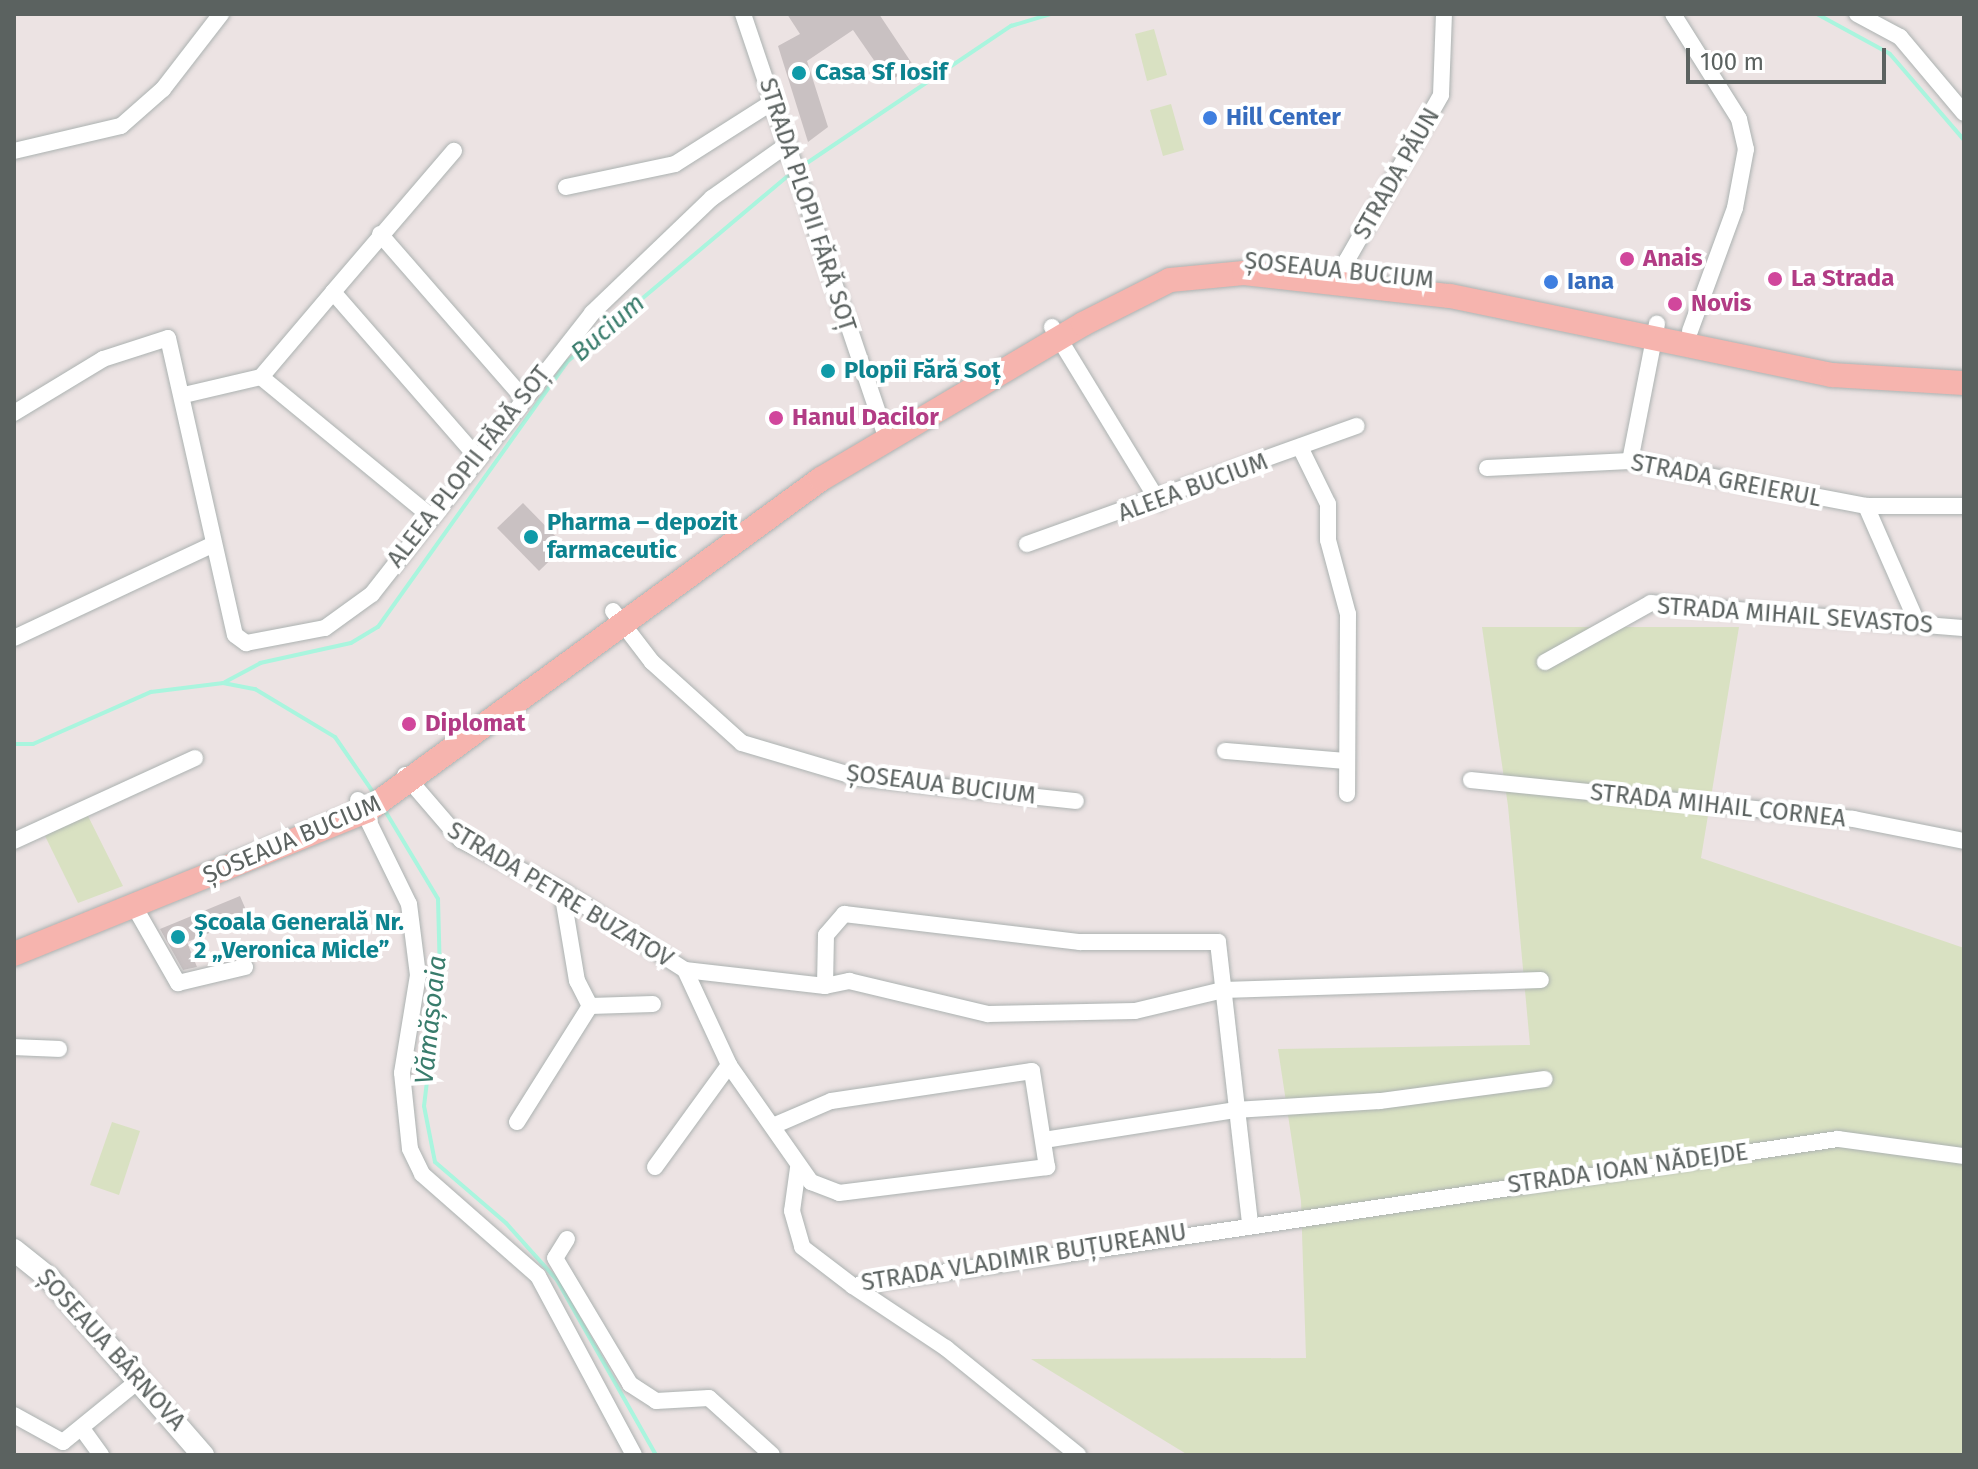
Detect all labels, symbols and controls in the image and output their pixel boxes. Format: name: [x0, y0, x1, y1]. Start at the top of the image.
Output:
scale bar: [1690, 32, 1890, 82]
text: 100 m: [1700, 48, 1764, 76]
place label: Casa Sf Iosif: [815, 59, 947, 87]
marker: Casa Sf Iosif: [790, 64, 808, 82]
street label: STRADA PLOPII FĂRĂ SOȚ: [752, 75, 862, 335]
street label: STRADA PĂUN: [1348, 103, 1446, 245]
place label: Hill Center: [1226, 104, 1341, 132]
marker: Hill Center: [1201, 109, 1219, 127]
place label: Anais: [1643, 245, 1703, 273]
street label: ȘOSEAUA BUCIUM: [1243, 247, 1435, 295]
marker: Anais: [1618, 250, 1636, 268]
place label: La Strada: [1791, 265, 1894, 293]
place label: Iana: [1567, 268, 1614, 296]
marker: La Strada: [1766, 270, 1784, 288]
marker: Iana: [1542, 273, 1560, 291]
water label: Bucium: [565, 288, 651, 368]
place label: Novis: [1691, 290, 1751, 318]
marker: Novis: [1666, 295, 1684, 313]
place label: Plopii Fără Soț: [844, 357, 1001, 385]
street label: ALEEA PLOPII FĂRĂ SOȚ: [381, 361, 557, 573]
marker: Plopii Fără Soț: [819, 362, 837, 380]
place label: Hanul Dacilor: [792, 404, 939, 432]
marker: Hanul Dacilor: [767, 409, 785, 427]
street label: ALEEA BUCIUM: [1114, 448, 1272, 528]
street label: STRADA GREIERUL: [1628, 448, 1824, 514]
place label: Pharma – depozit farmaceutic: [547, 509, 738, 565]
marker: Pharma – depozit farmaceutic: [522, 528, 540, 546]
street label: STRADA MIHAIL SEVASTOS: [1656, 592, 1934, 640]
place label: Diplomat: [425, 710, 525, 738]
marker: Diplomat: [400, 715, 418, 733]
street label: ȘOSEAUA BUCIUM: [845, 759, 1037, 811]
street label: STRADA MIHAIL CORNEA: [1589, 778, 1847, 834]
street label: ȘOSEAUA BUCIUM: [199, 790, 385, 890]
street label: STRADA PETRE BUZATOV: [442, 816, 678, 974]
place label: Școala Generală Nr. 2 „Veronica Micle”: [194, 909, 404, 965]
marker: Școala Generală Nr. 2 „Veronica Micle”: [169, 928, 187, 946]
water label: Vămășoaia: [409, 954, 453, 1086]
street label: STRADA IOAN NĂDEJDE: [1506, 1138, 1750, 1200]
street label: STRADA VLADIMIR BUȚUREANU: [859, 1218, 1189, 1298]
street label: ȘOSEAUA BÂRNOVA: [31, 1263, 191, 1437]

